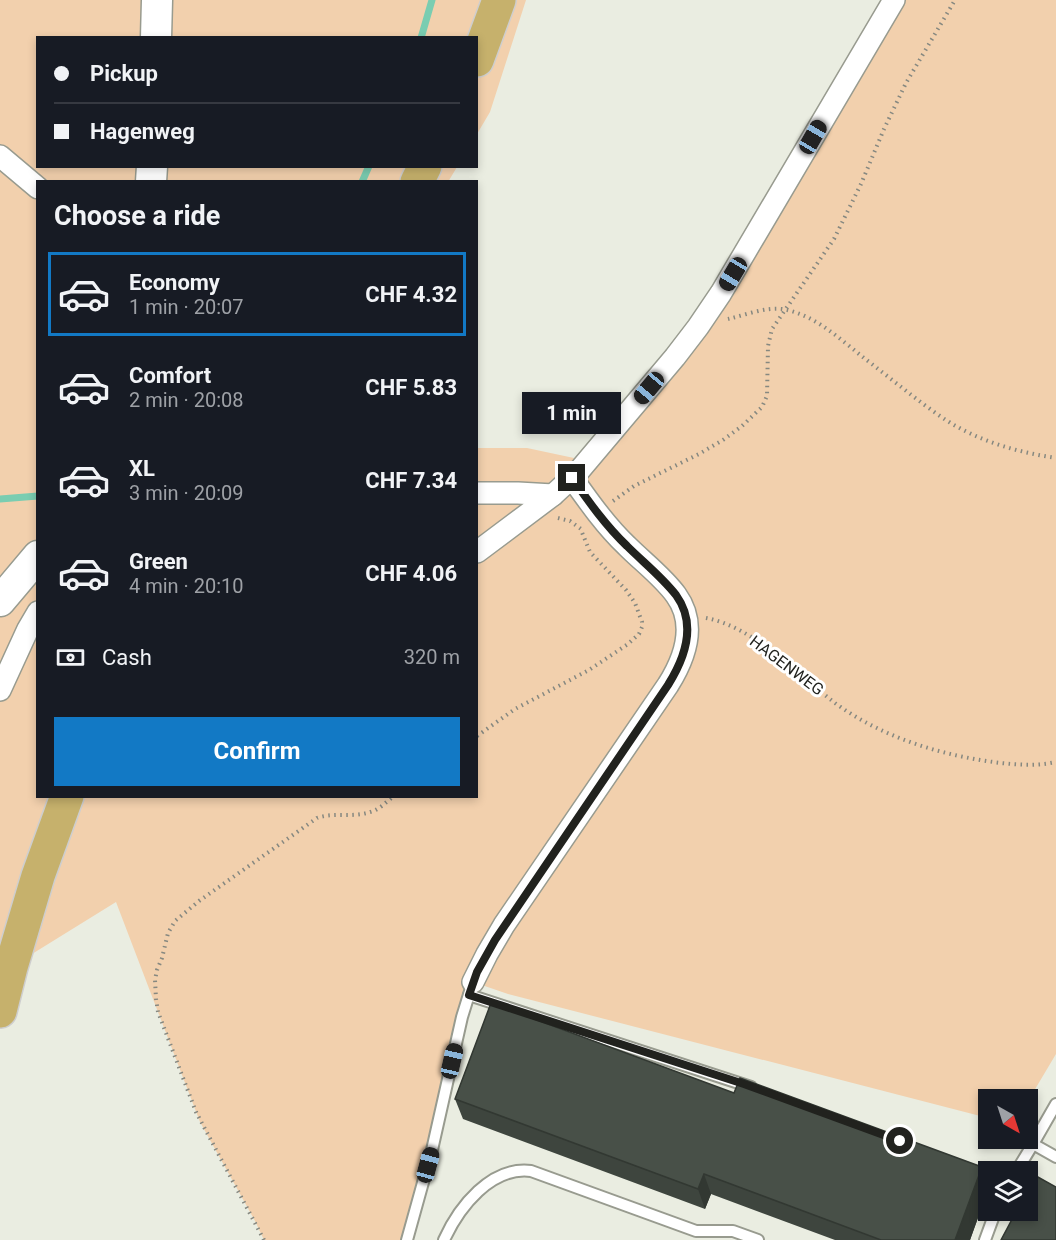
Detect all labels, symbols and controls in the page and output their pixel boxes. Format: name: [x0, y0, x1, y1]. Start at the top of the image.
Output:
text: Pickup: [90, 61, 158, 86]
car: [796, 117, 830, 157]
text: Hagenweg: [90, 119, 195, 144]
text: Choose a ride: [54, 200, 220, 232]
car: [716, 254, 750, 294]
icon: car: [57, 267, 111, 321]
text: Economy: [129, 270, 220, 295]
text: CHF 4.32: [365, 282, 457, 307]
text: 1 min · 20:07: [129, 295, 244, 319]
icon: car: [57, 360, 111, 414]
text: Comfort: [129, 363, 211, 388]
car: [631, 368, 667, 408]
text: CHF 5.83: [365, 375, 457, 400]
text: 2 min · 20:08: [129, 388, 244, 412]
callout: 1 min: [522, 391, 622, 433]
text: 1 min: [546, 401, 597, 425]
icon: car: [57, 453, 111, 507]
text: XL: [129, 456, 155, 481]
route end: [558, 464, 585, 491]
text: CHF 7.34: [365, 468, 457, 493]
text: 3 min · 20:09: [129, 481, 244, 505]
icon: car: [57, 546, 111, 600]
text: Green: [129, 549, 188, 574]
text: CHF 4.06: [365, 561, 457, 586]
text: 4 min · 20:10: [129, 574, 244, 598]
street label: HAGENWEG: [746, 631, 827, 699]
icon: cash: [54, 641, 87, 674]
text: Cash: [102, 645, 152, 670]
text: 320 m: [404, 645, 460, 669]
button: Confirm: [54, 717, 460, 786]
car: [439, 1041, 465, 1081]
north arrow: [978, 1089, 1038, 1149]
map controls: [978, 1089, 1038, 1221]
route start: [886, 1127, 913, 1154]
car: [415, 1145, 441, 1185]
button: layers: [978, 1161, 1038, 1221]

